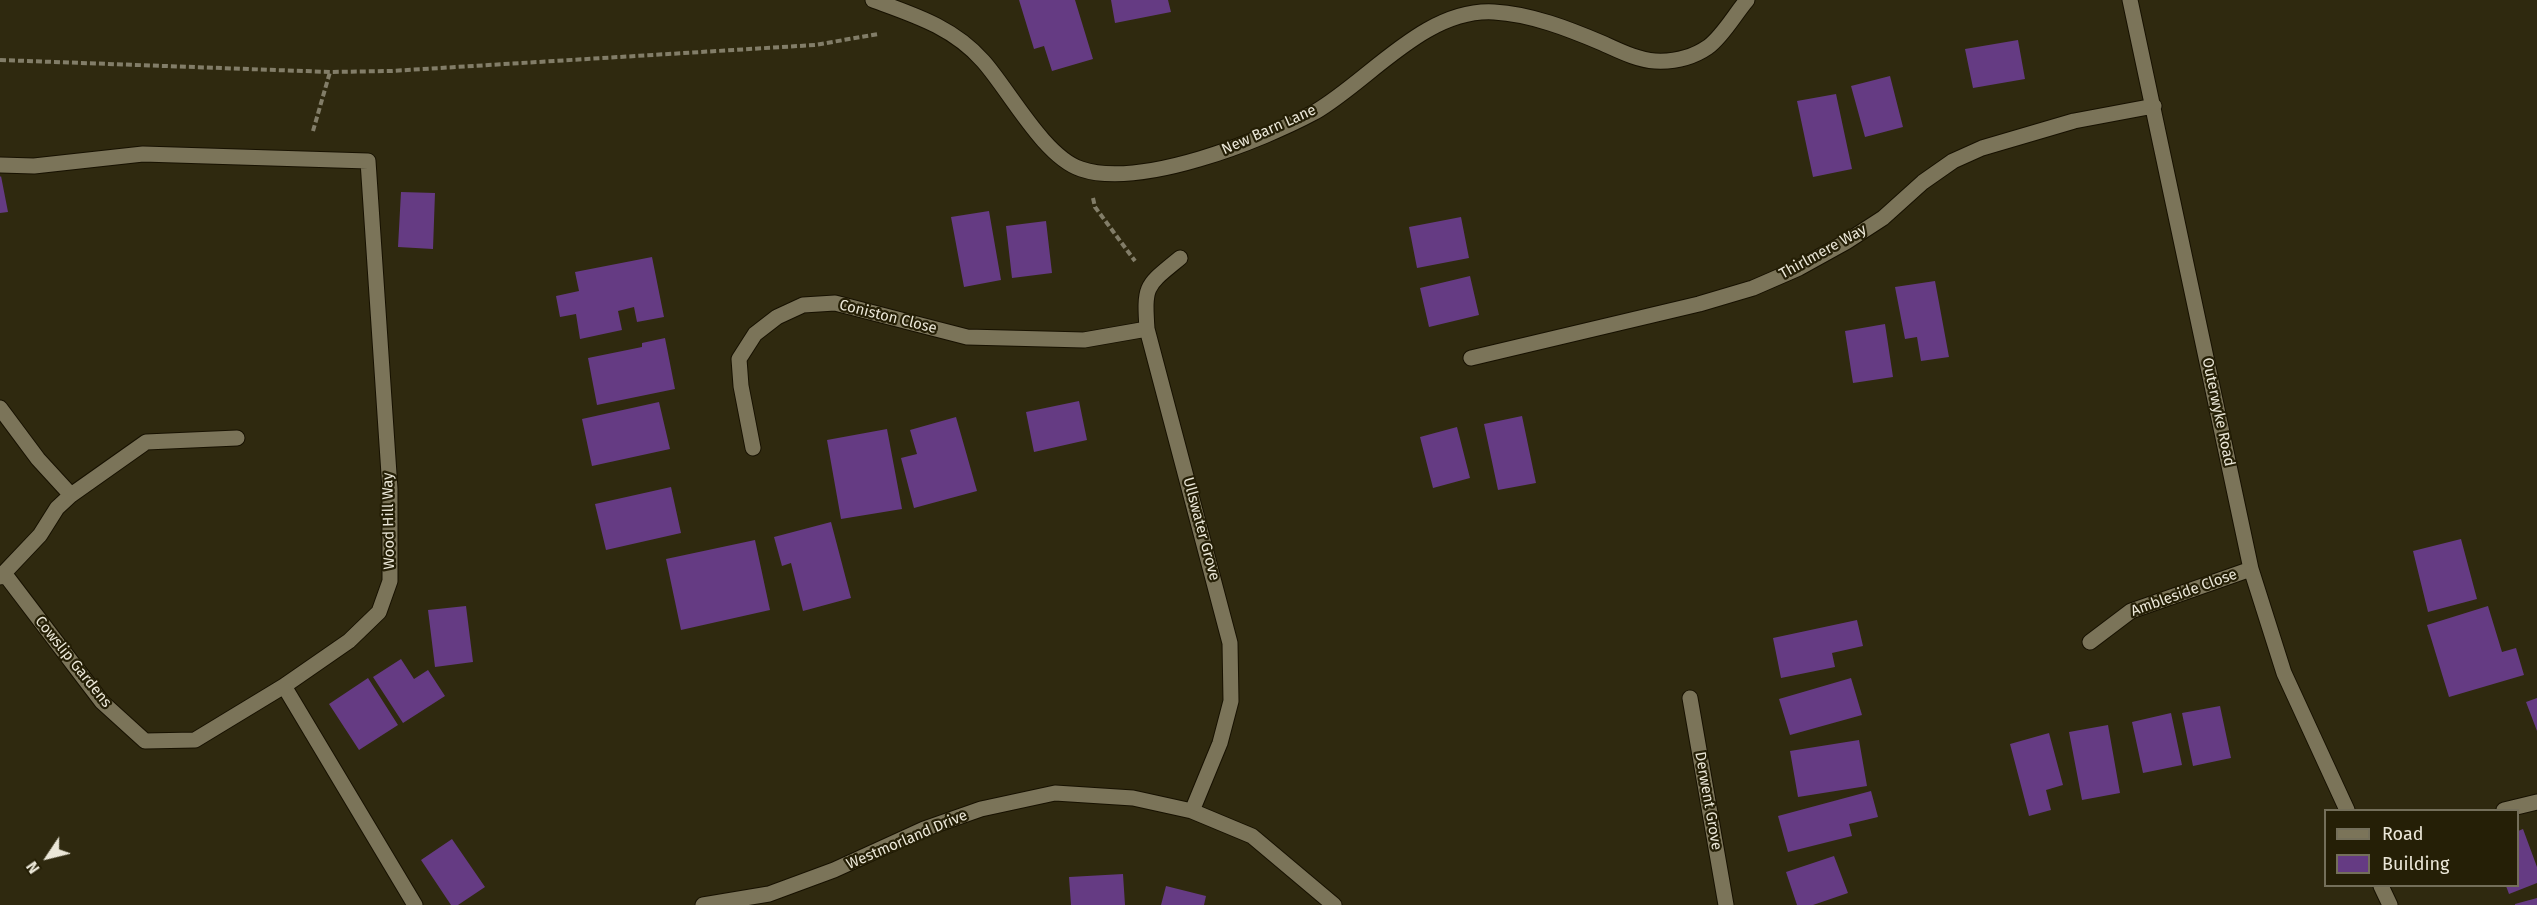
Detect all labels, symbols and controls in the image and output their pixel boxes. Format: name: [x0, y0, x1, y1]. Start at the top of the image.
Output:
street label: New Barn Lane: [1219, 101, 1319, 159]
street label: Thirlmere Way: [1776, 221, 1870, 283]
street label: Coniston Close: [837, 296, 939, 338]
street label: Outerwyke Road: [2198, 356, 2238, 468]
street label: Wood Hill Way: [379, 472, 399, 570]
street label: Ullswater Grove: [1179, 475, 1223, 583]
street label: Ambleside Close: [2128, 565, 2240, 621]
street label: Cowslip Gardens: [31, 613, 115, 711]
street label: Derwent Grove: [1690, 750, 1726, 852]
street label: Westmorland Drive: [844, 806, 970, 874]
legend: [2324, 809, 2519, 887]
text: Road: [2382, 823, 2424, 845]
north arrow: [18, 827, 78, 887]
text: Building: [2382, 853, 2449, 875]
text: N: [22, 858, 44, 877]

